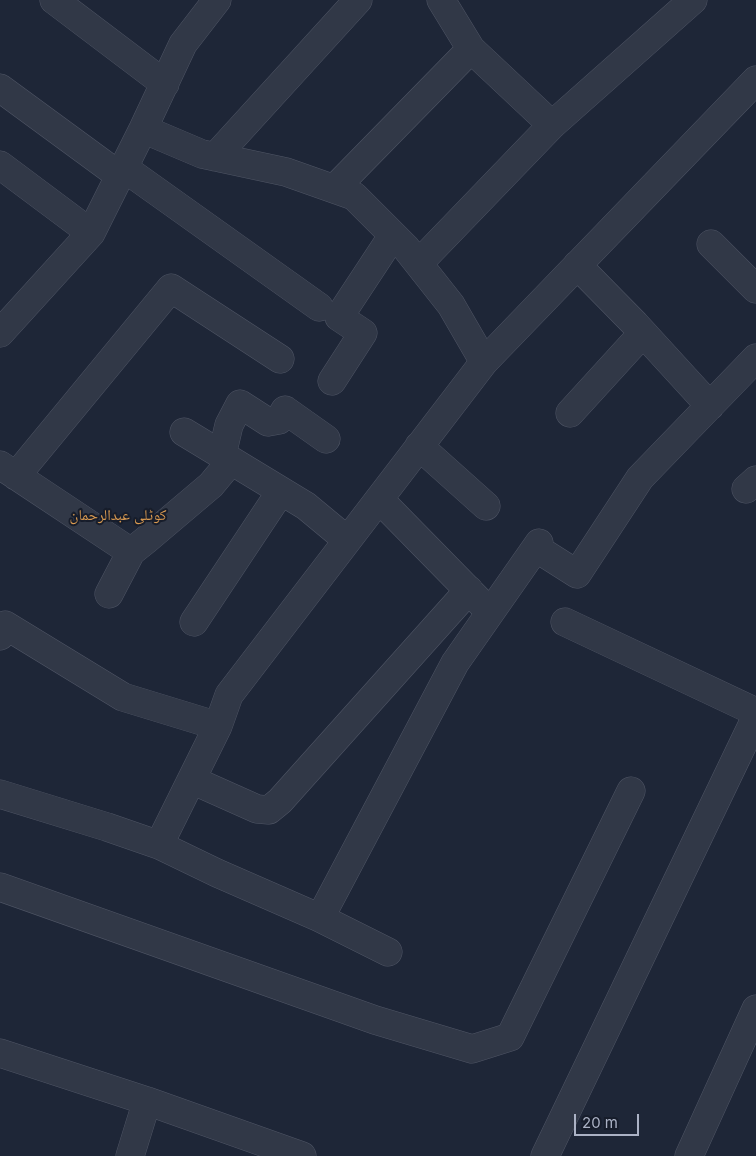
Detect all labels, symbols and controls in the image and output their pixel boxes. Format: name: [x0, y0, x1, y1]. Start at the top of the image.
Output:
district label: کوٹلی عبدالرحمان: [70, 506, 166, 524]
scale bar: [576, 1104, 641, 1136]
text: 20 m: [582, 1113, 618, 1132]

